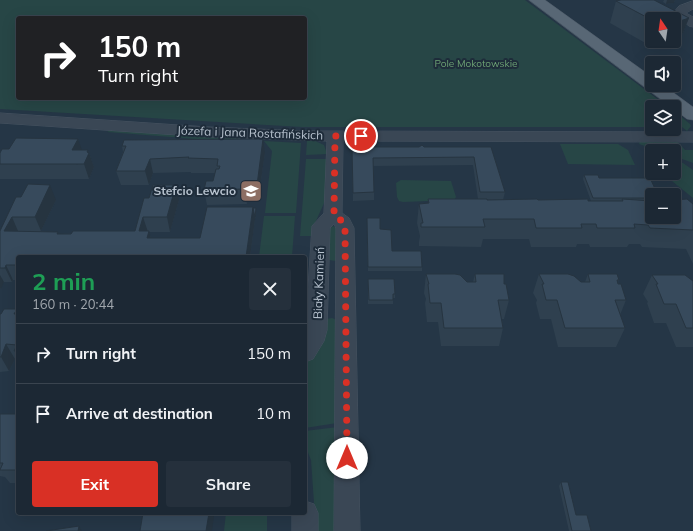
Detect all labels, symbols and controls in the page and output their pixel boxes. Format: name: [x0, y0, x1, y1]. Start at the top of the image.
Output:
north arrow: [645, 12, 681, 48]
map controls: [645, 12, 681, 224]
text: 150 m: [98, 29, 181, 64]
icon: right: [32, 32, 84, 84]
button: sound: [645, 56, 681, 92]
park label: Pole Mokotowskie: [434, 57, 518, 70]
text: Turn right: [98, 64, 178, 87]
button: layers: [645, 100, 681, 136]
pin: [344, 119, 378, 153]
street label: Józefa i Jana Rostafińskich: [177, 122, 323, 143]
icon: arrive: [350, 125, 372, 147]
button: +: [645, 144, 681, 180]
school or university icon: Stefcio Lewcio: [238, 178, 264, 204]
place label: Stefcio Lewcio: [154, 183, 236, 198]
button: −: [645, 188, 681, 224]
street label: Biały Kamień: [310, 247, 327, 319]
text: 2 min: [32, 266, 95, 296]
button: close: [249, 268, 291, 310]
text: 160 m · 20:44: [32, 296, 114, 312]
icon: right: [32, 343, 54, 365]
text: Turn right: [66, 344, 136, 363]
text: 150 m: [247, 344, 291, 363]
icon: arrive: [32, 403, 54, 425]
text: Arrive at destination: [66, 404, 213, 423]
text: 10 m: [256, 404, 291, 423]
position arrow: [326, 437, 368, 479]
button: Exit: [32, 461, 158, 507]
button: Share: [166, 461, 291, 507]

